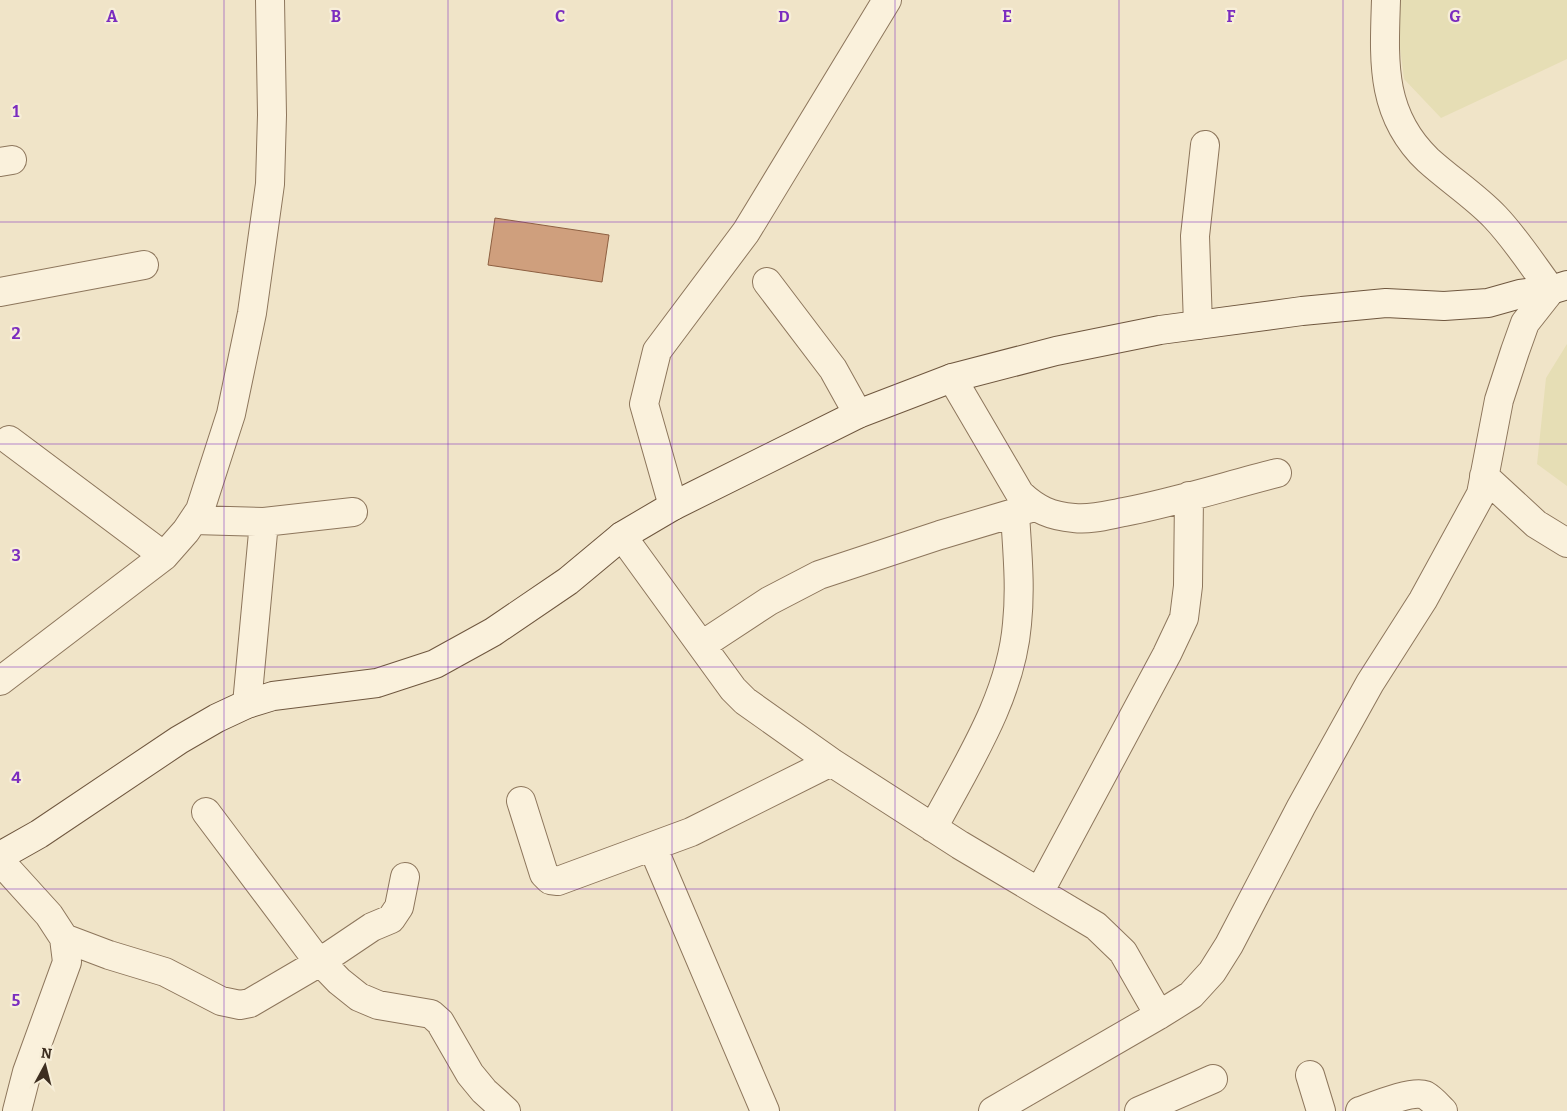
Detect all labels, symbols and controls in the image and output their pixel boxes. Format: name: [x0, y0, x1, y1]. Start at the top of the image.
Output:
text: A: [106, 7, 118, 26]
text: B: [331, 7, 341, 26]
text: C: [555, 7, 565, 26]
text: D: [778, 7, 790, 26]
text: E: [1002, 7, 1012, 26]
text: F: [1227, 7, 1236, 26]
text: G: [1449, 7, 1461, 26]
text: 1: [13, 102, 20, 121]
text: 2: [11, 324, 21, 343]
text: 3: [11, 546, 21, 565]
text: 4: [11, 768, 21, 787]
text: 5: [12, 991, 21, 1010]
north arrow: [20, 1041, 70, 1091]
text: N: [40, 1044, 53, 1063]

